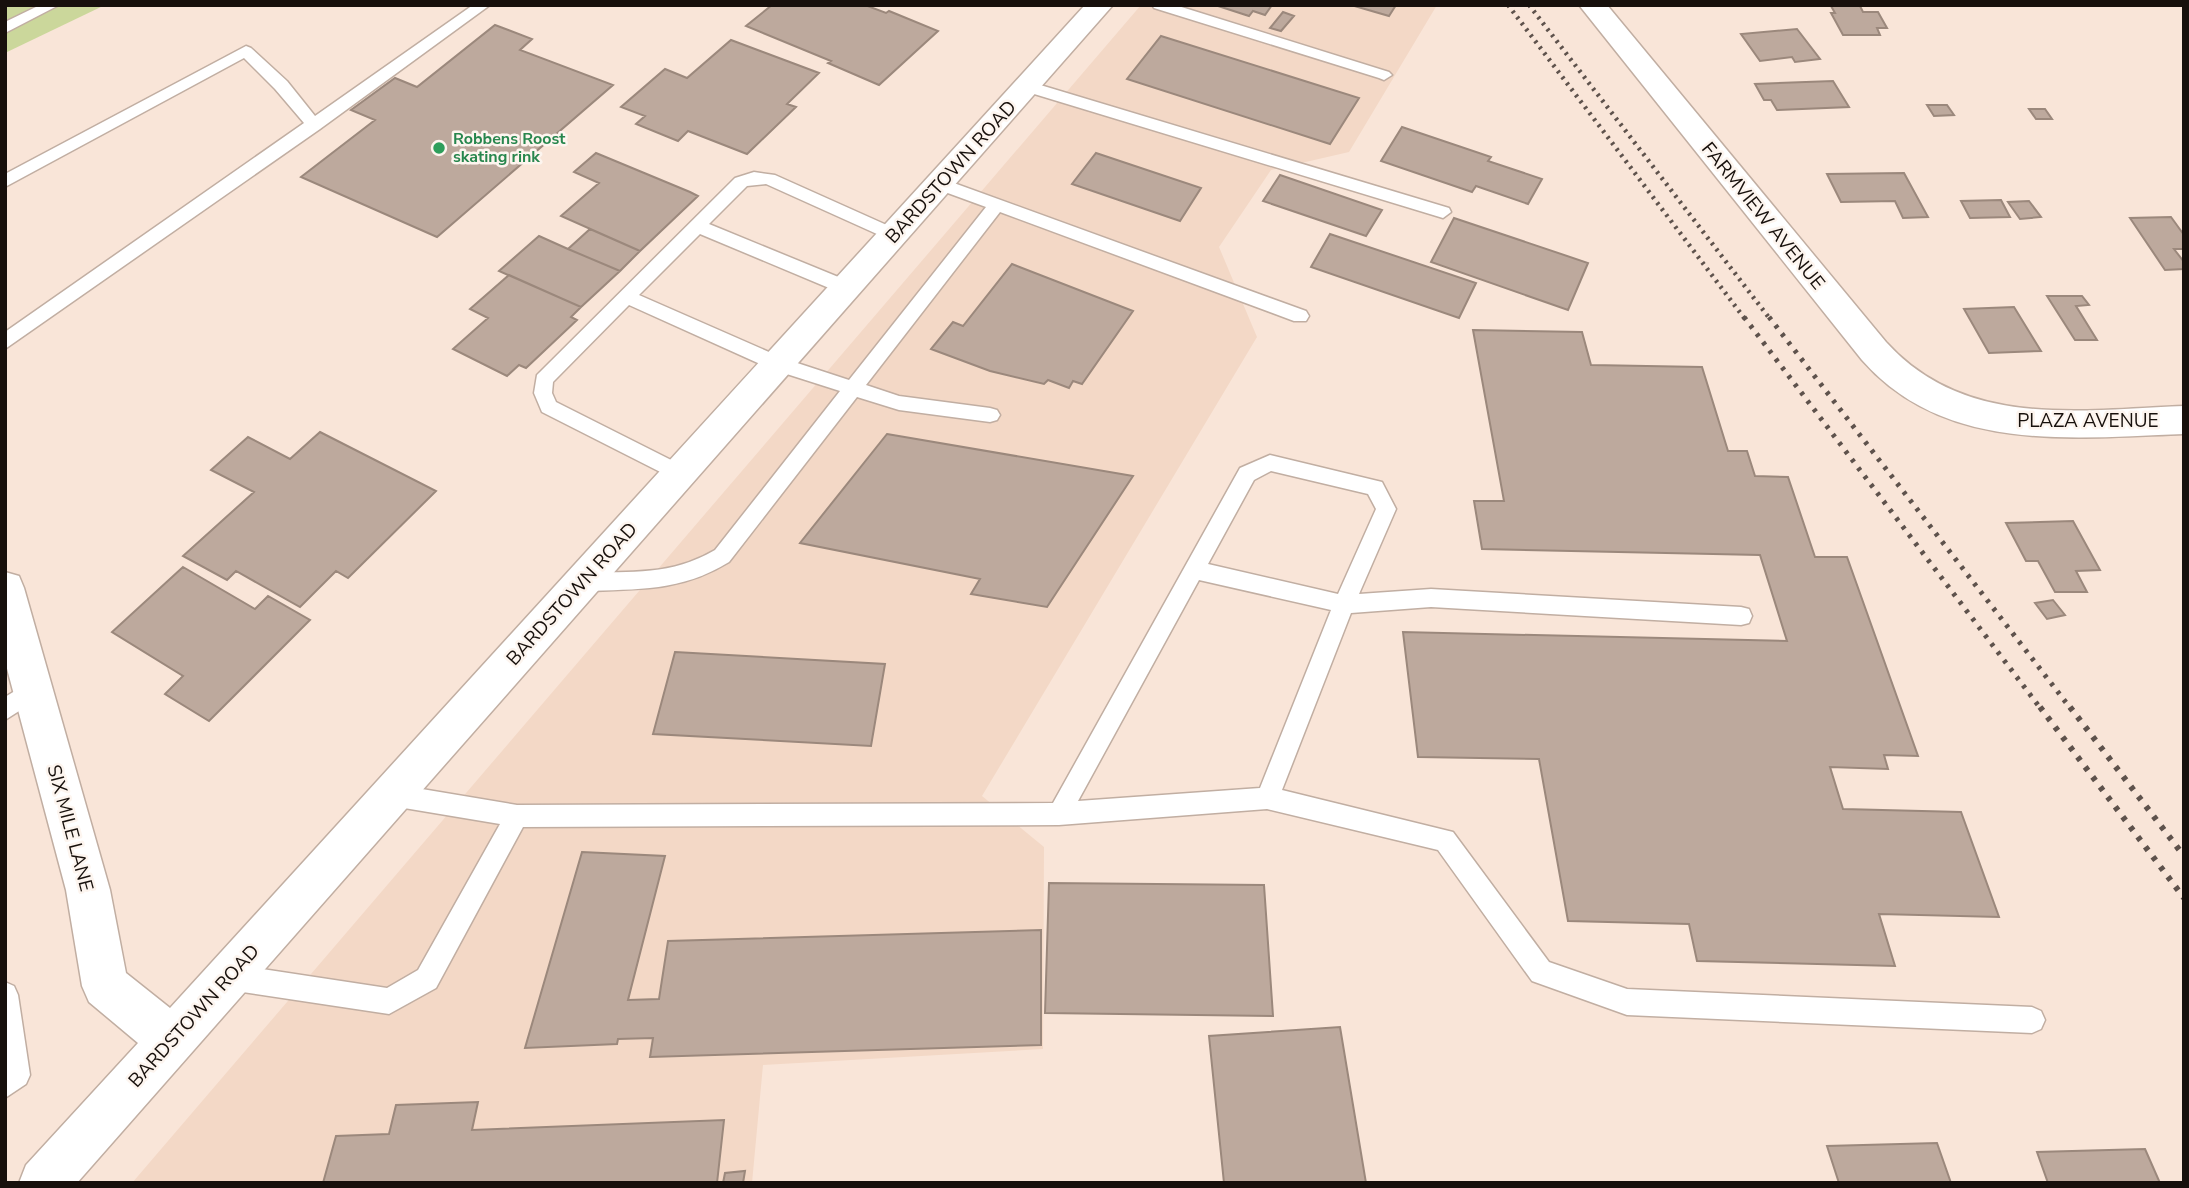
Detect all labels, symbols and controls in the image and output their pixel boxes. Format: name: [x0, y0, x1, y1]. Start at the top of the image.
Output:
street label: BARDSTOWN ROAD: [880, 95, 1022, 249]
place label: Robbens Roost skating rink: [453, 128, 566, 168]
street label: FARMVIEW AVENUE: [1695, 137, 1831, 295]
marker: Robbens Roost skating rink: [431, 140, 447, 156]
street label: PLAZA AVENUE: [2017, 408, 2159, 434]
street label: BARDSTOWN ROAD: [501, 517, 643, 671]
street label: SIX MILE LANE: [41, 762, 99, 894]
street label: BARDSTOWN ROAD: [123, 939, 265, 1093]

